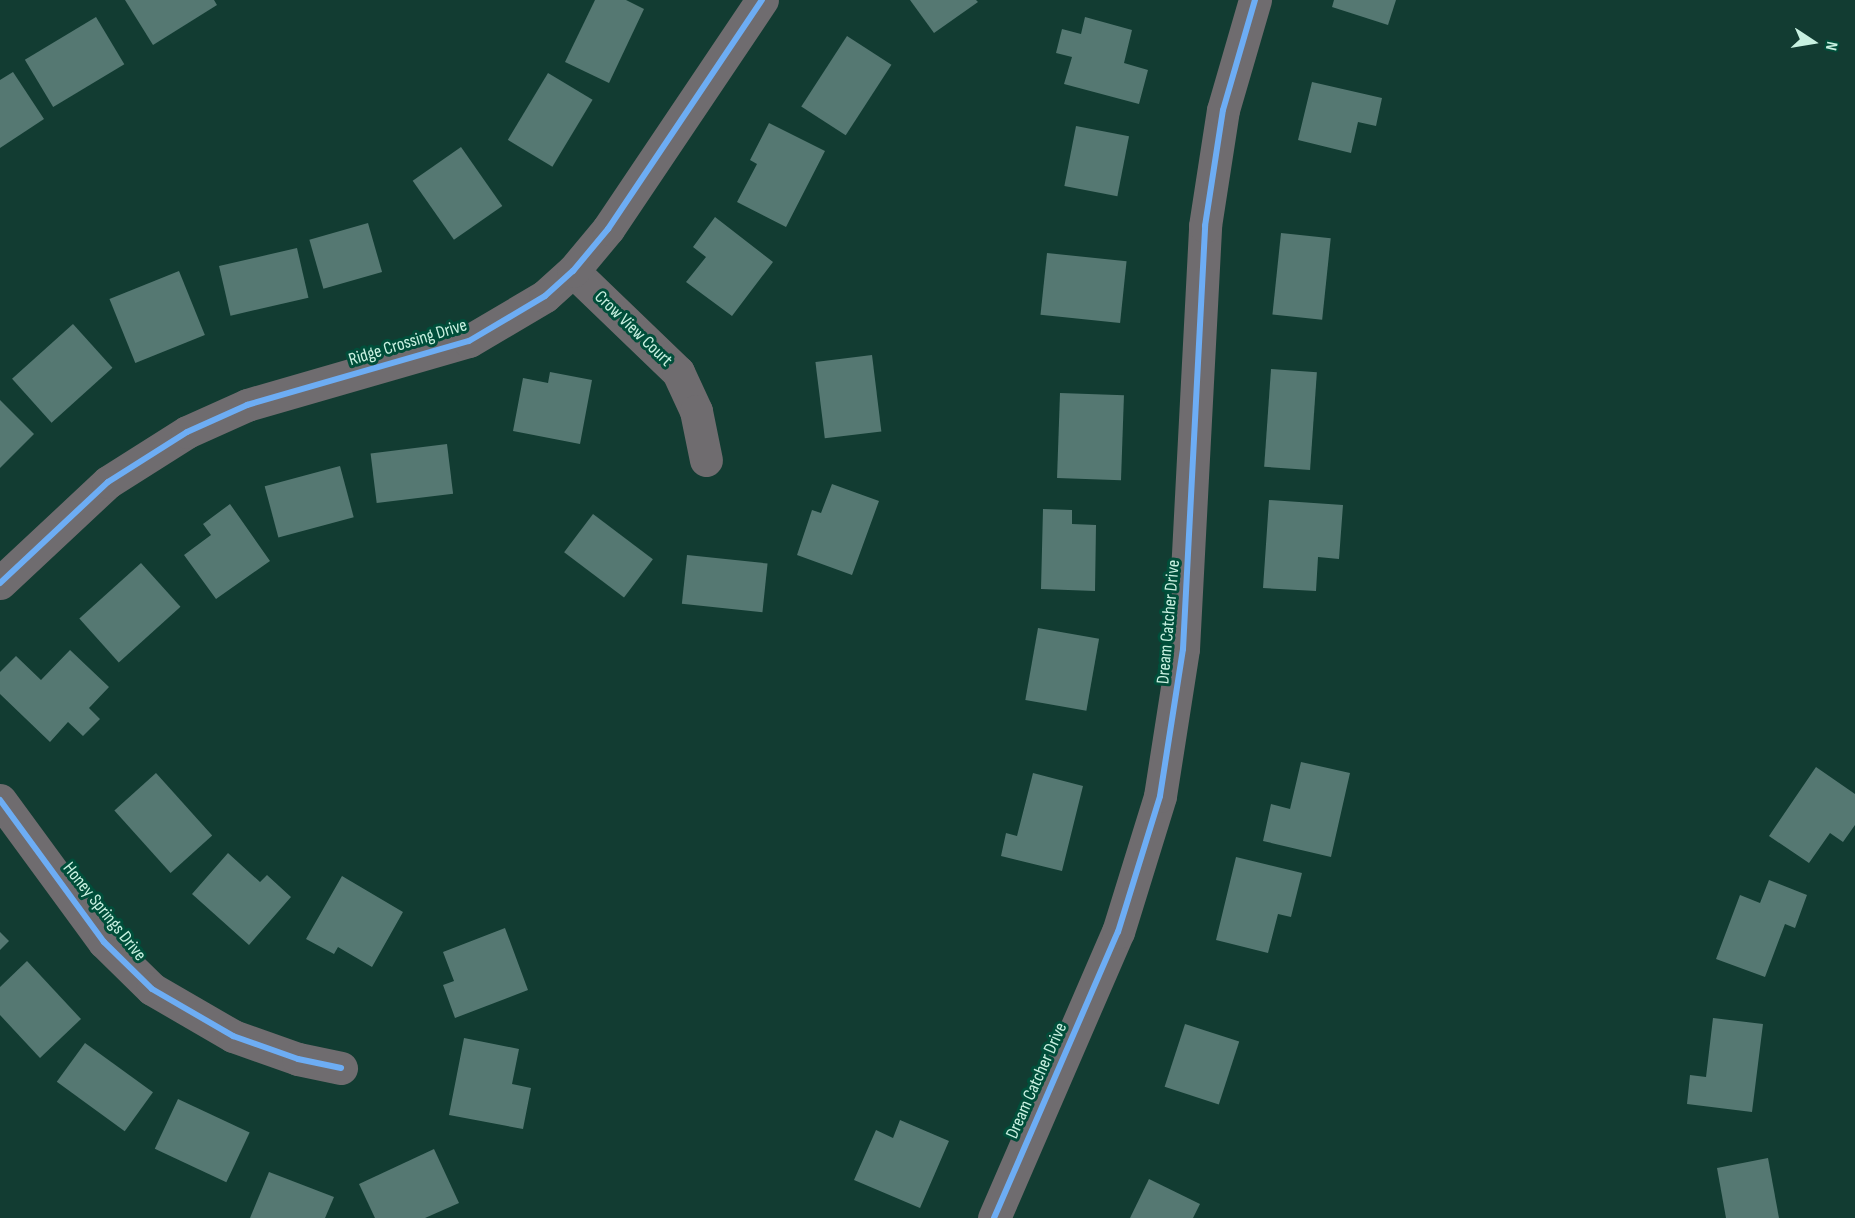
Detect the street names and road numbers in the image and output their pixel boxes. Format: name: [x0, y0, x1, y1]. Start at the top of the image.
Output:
street label: Crow View Court: [590, 287, 676, 371]
street label: Ridge Crossing Drive: [346, 315, 470, 371]
street label: Dream Catcher Drive: [1153, 559, 1185, 685]
street label: Honey Springs Drive: [58, 858, 150, 966]
street label: Dream Catcher Drive: [1002, 1020, 1072, 1142]

